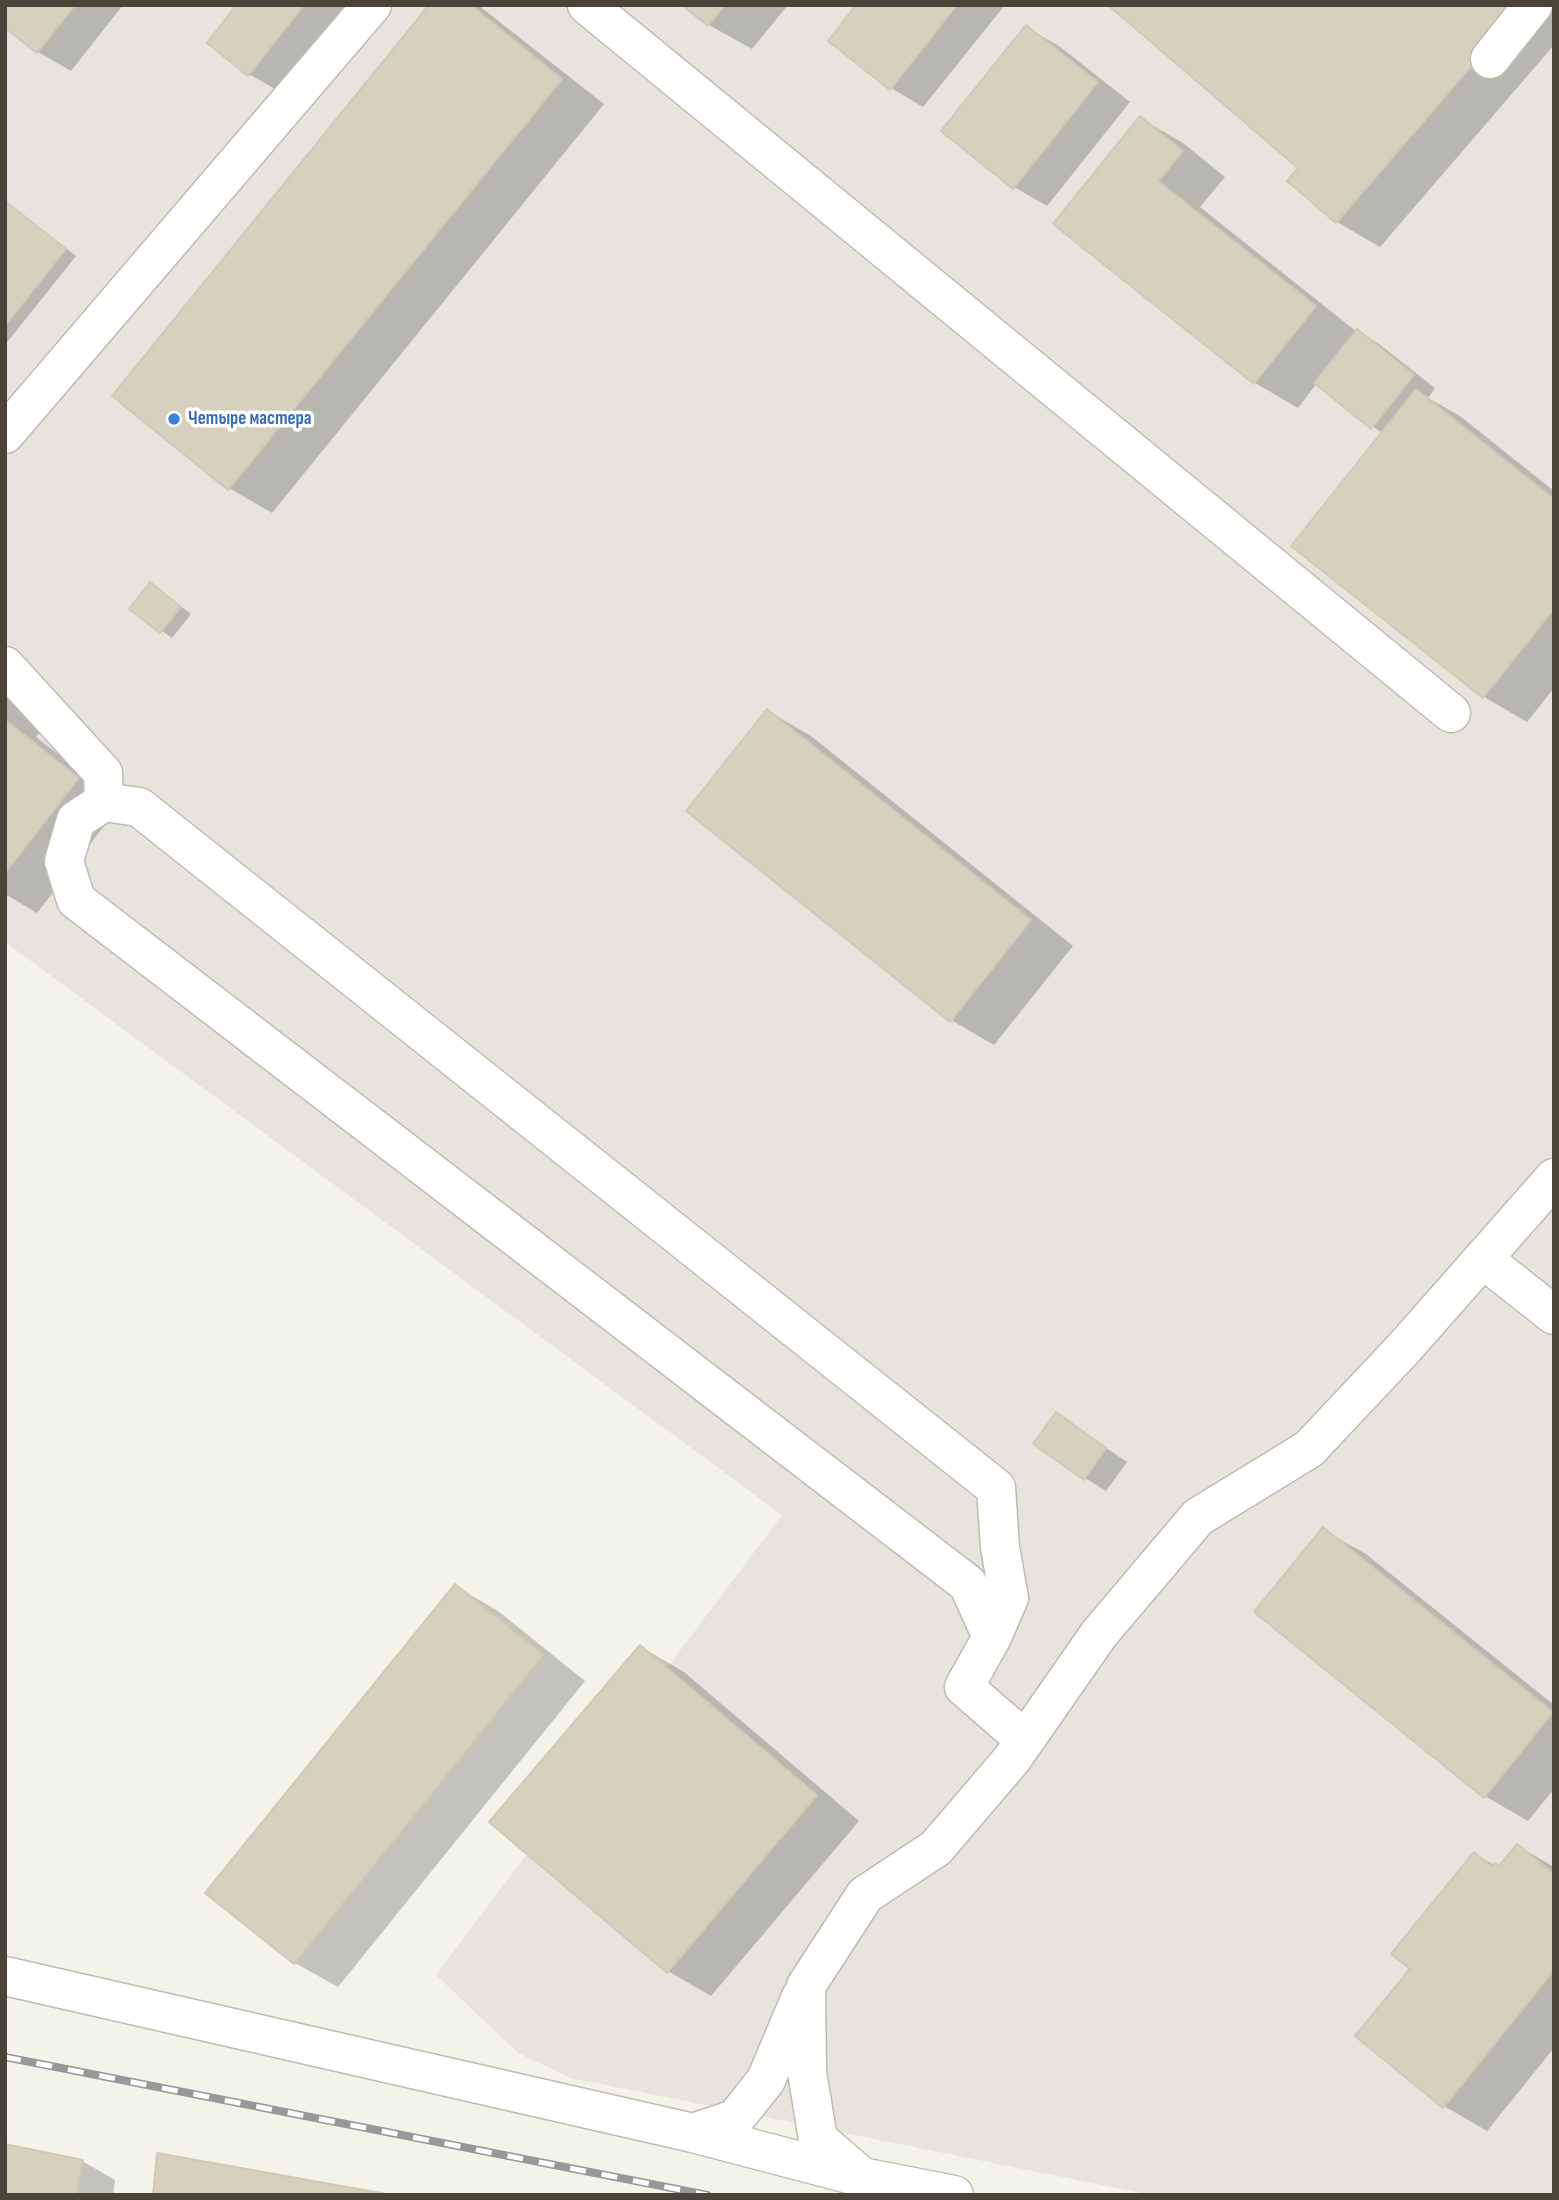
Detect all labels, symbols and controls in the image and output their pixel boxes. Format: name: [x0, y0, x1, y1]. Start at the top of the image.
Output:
place label: Четыре мастера: [188, 408, 312, 430]
marker: Четыре мастера: [166, 411, 182, 427]

